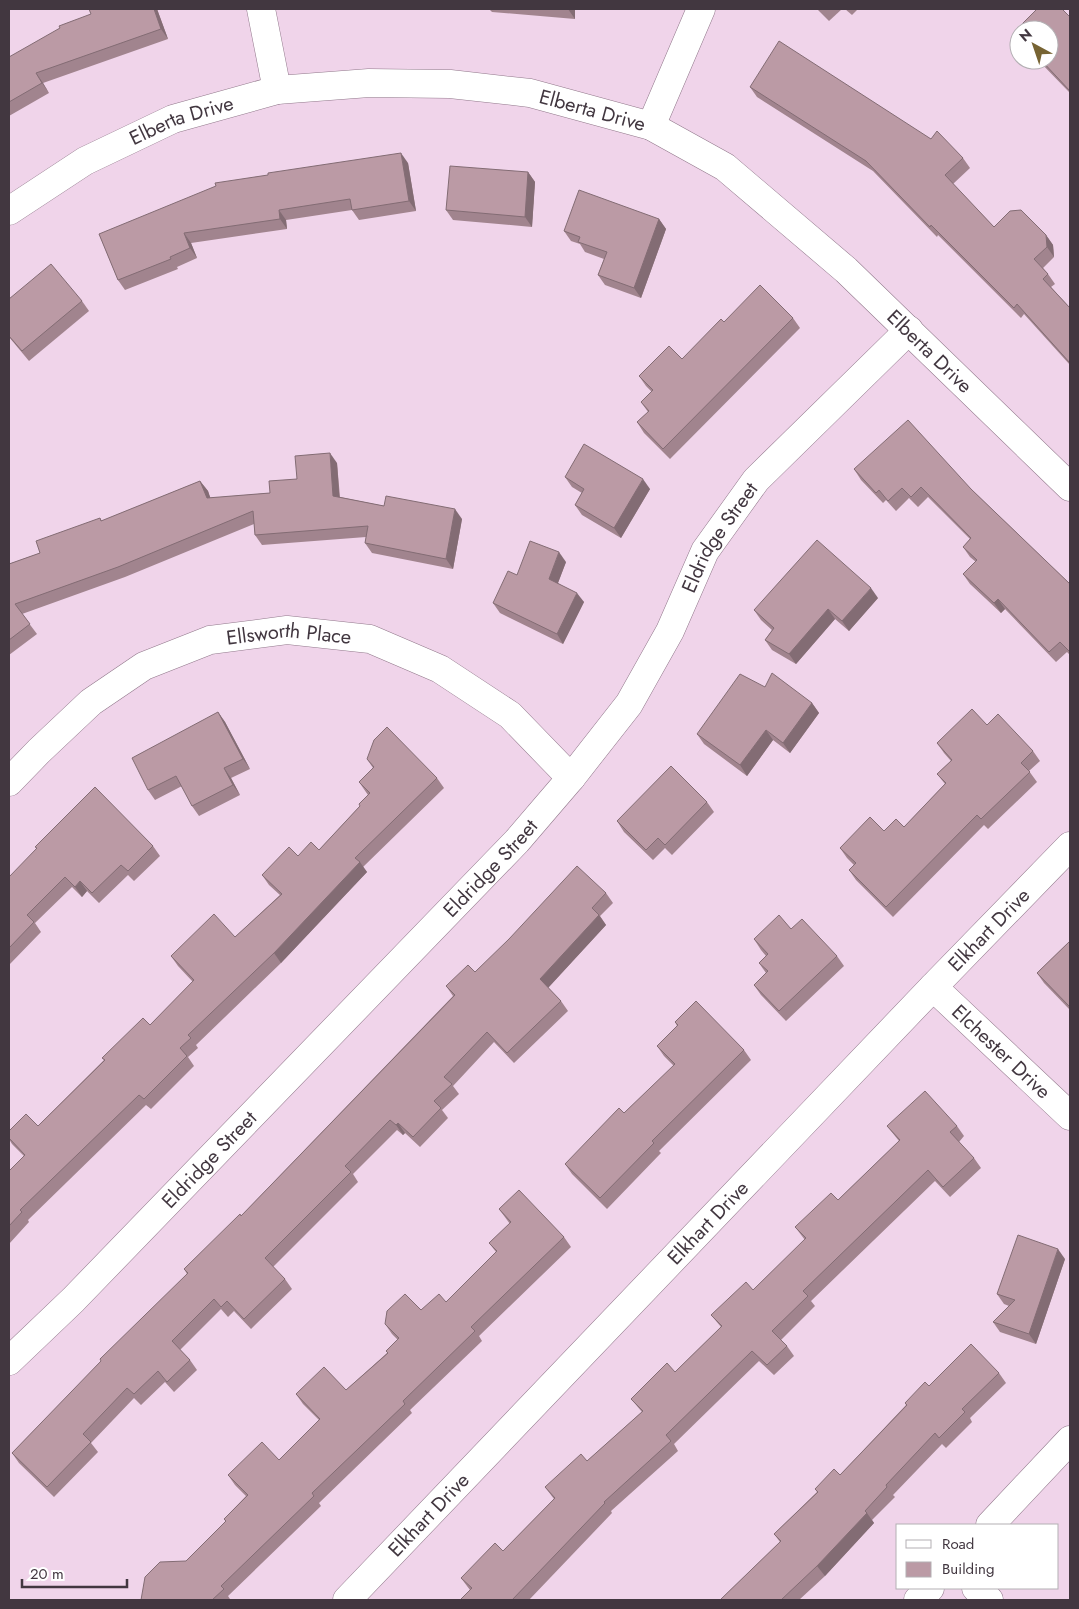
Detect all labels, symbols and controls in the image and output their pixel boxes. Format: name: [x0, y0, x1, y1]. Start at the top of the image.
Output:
north arrow: [1009, 20, 1059, 70]
text: N: [1015, 24, 1036, 46]
street label: Elberta Drive: [536, 82, 649, 139]
street label: Elberta Drive: [125, 89, 237, 153]
street label: Elberta Drive: [880, 303, 979, 400]
street label: Eldridge Street: [675, 476, 765, 597]
street label: Ellsworth Place: [225, 616, 353, 653]
street label: Eldridge Street: [437, 813, 545, 924]
street label: Elkhart Drive: [941, 882, 1037, 978]
street label: Elchester Drive: [945, 998, 1057, 1106]
street label: Eldridge Street: [155, 1104, 264, 1215]
street label: Elkhart Drive: [661, 1174, 755, 1272]
street label: Elkhart Drive: [382, 1466, 476, 1564]
legend: [896, 1524, 1059, 1589]
text: Road: [942, 1533, 974, 1555]
scale bar: [22, 1556, 128, 1588]
text: Building: [942, 1558, 994, 1580]
text: 20 m: [30, 1563, 64, 1585]

